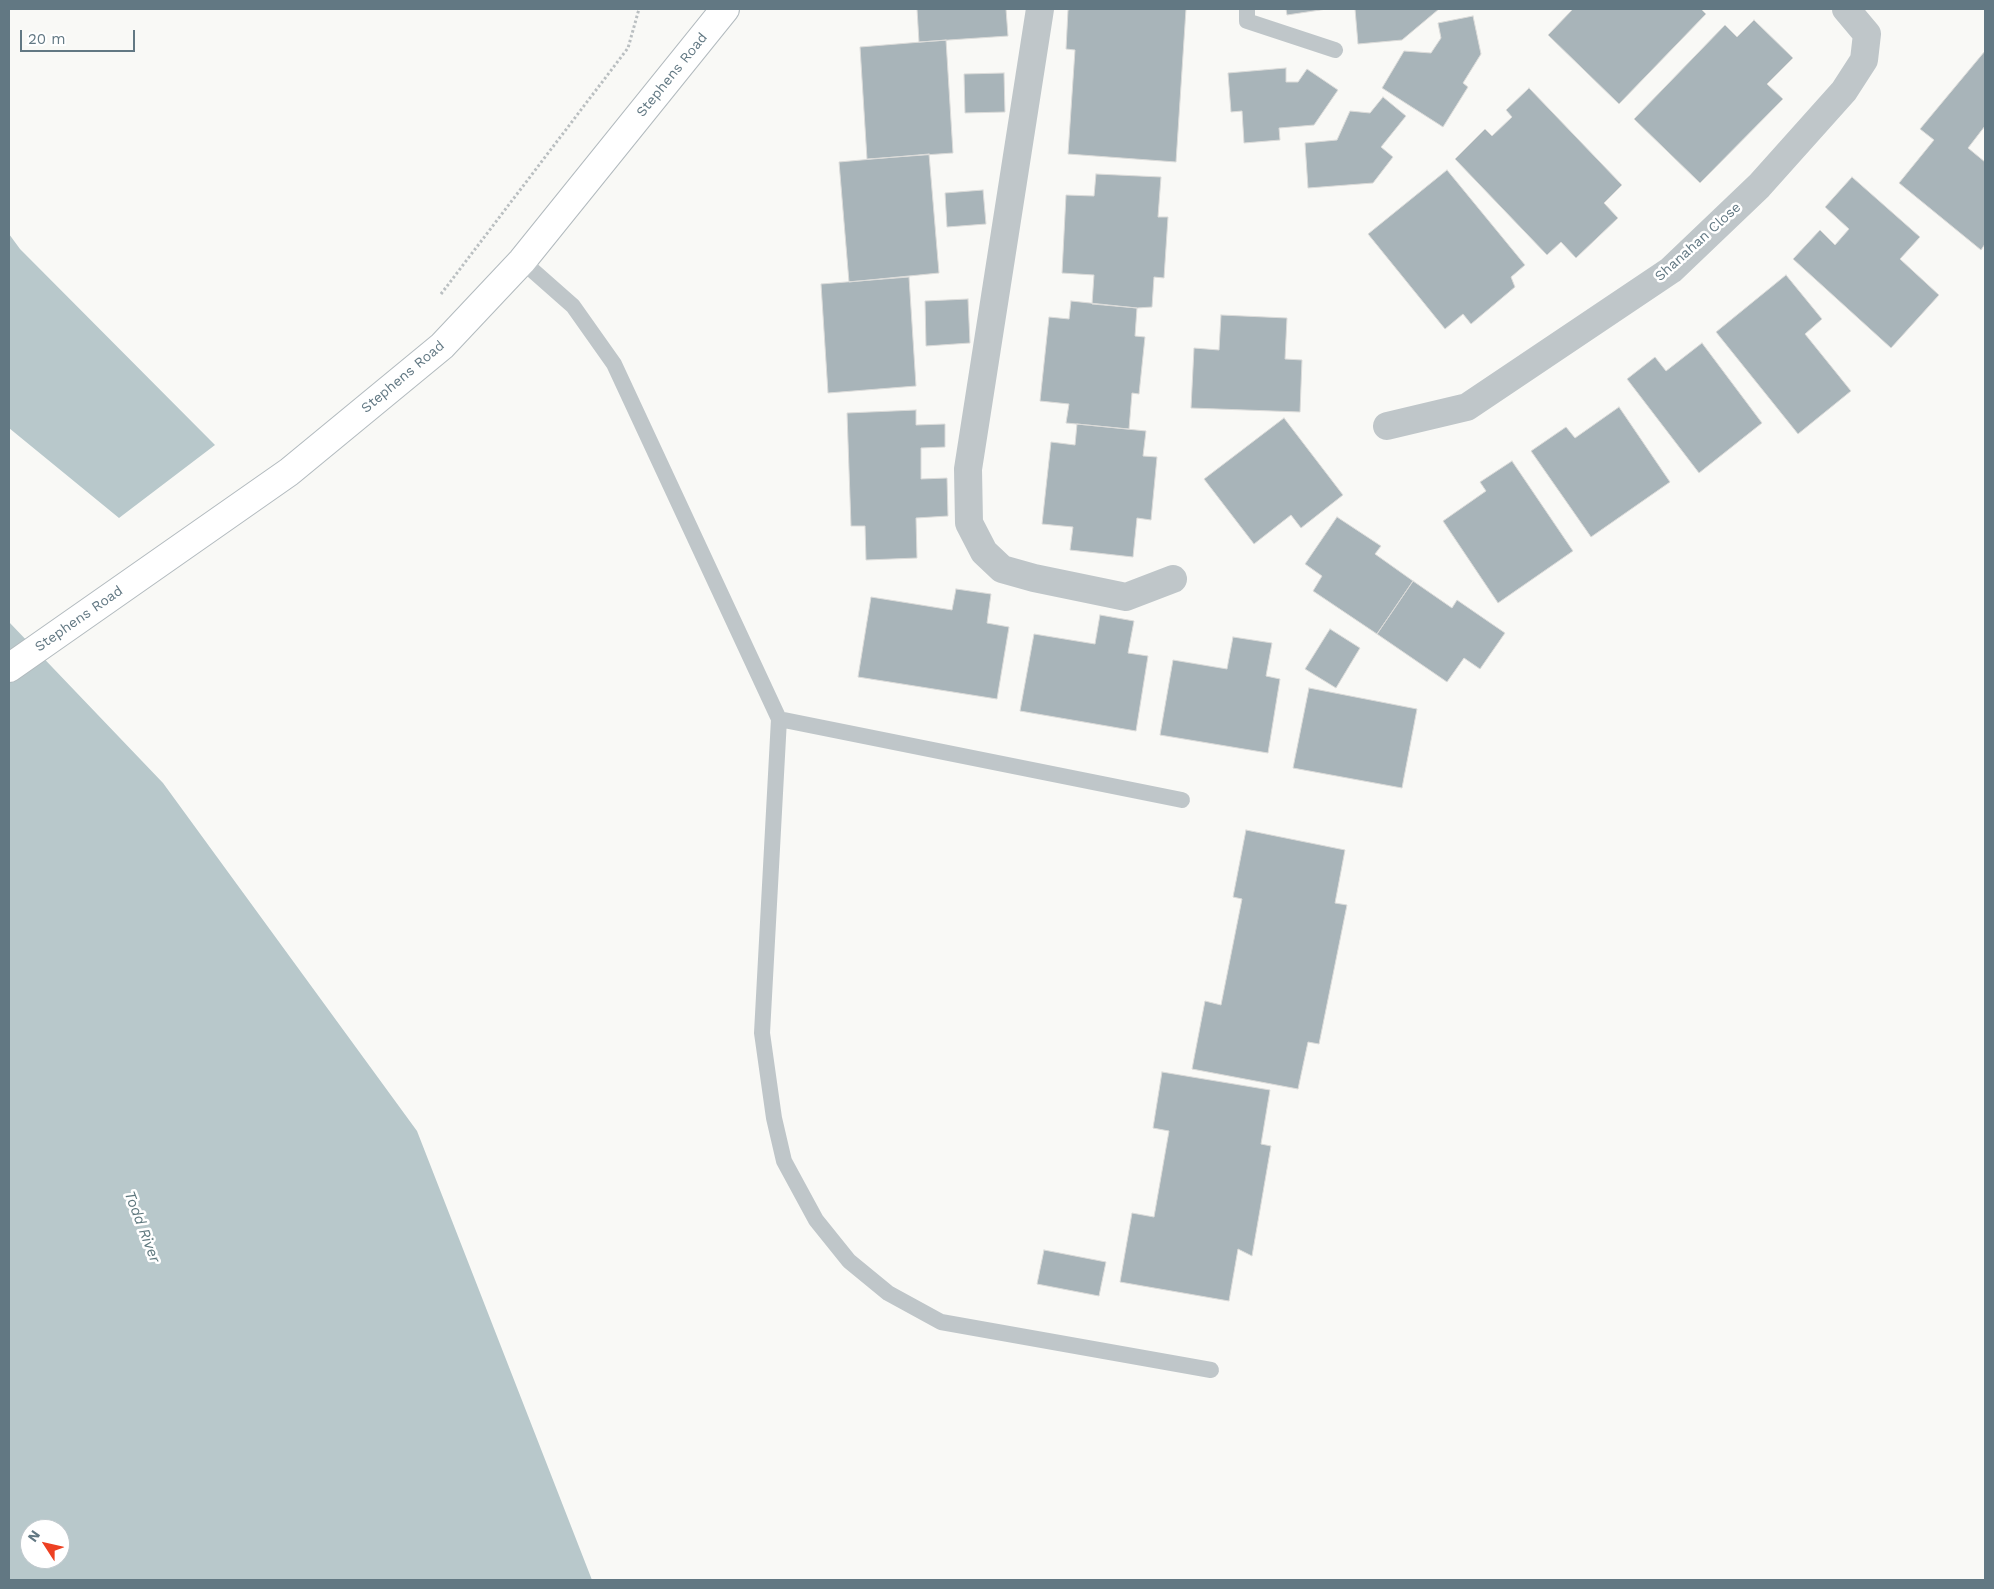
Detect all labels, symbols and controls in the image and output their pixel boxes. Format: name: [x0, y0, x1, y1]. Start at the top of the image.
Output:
scale bar: [22, 20, 138, 52]
text: 20 m: [28, 30, 66, 48]
street label: Stephens Road: [633, 30, 711, 120]
street label: Shanahan Close: [1652, 199, 1744, 285]
street label: Stephens Road: [358, 337, 448, 417]
street label: Stephens Road: [32, 582, 126, 656]
water label: Todd River: [120, 1189, 164, 1265]
north arrow: [20, 1519, 70, 1569]
text: N: [24, 1527, 43, 1545]

